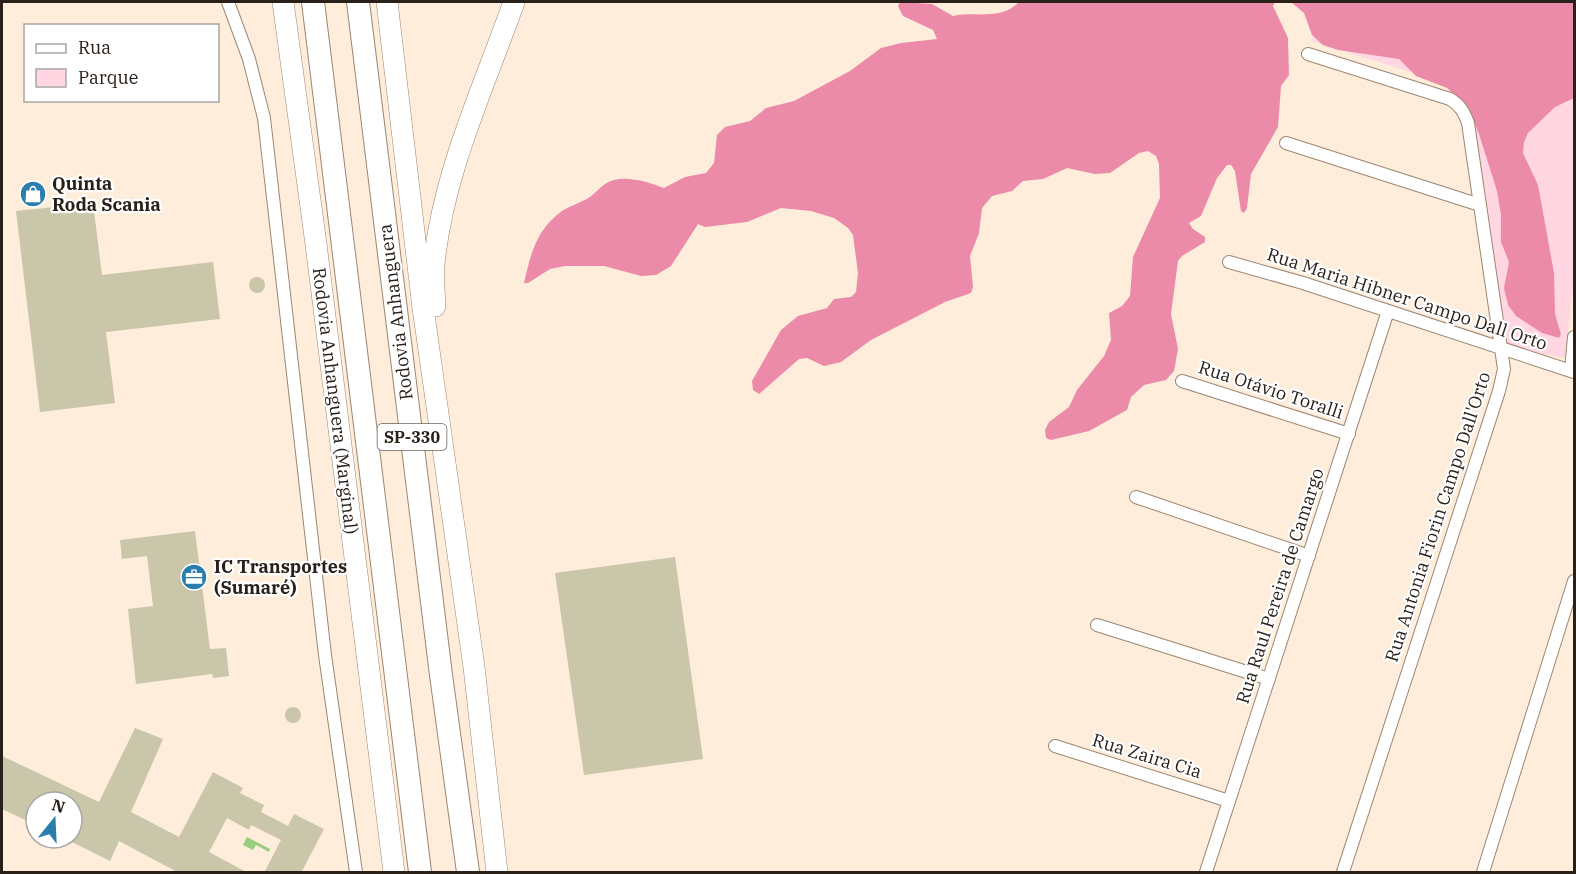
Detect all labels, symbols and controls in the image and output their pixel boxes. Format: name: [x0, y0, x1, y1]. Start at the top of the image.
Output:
legend: [24, 24, 219, 102]
text: Rua: [78, 36, 111, 59]
text: Parque: [78, 66, 138, 89]
place label: Quinta Roda Scania: [52, 172, 161, 216]
shop icon: Quinta Roda Scania: [18, 179, 48, 209]
street label: Rodovia Anhanguera: [373, 223, 418, 401]
street label: Rua Maria Hibner Campo Dall Orto: [1264, 242, 1550, 355]
street label: Rodovia Anhanguera (Marginal): [308, 266, 363, 536]
street label: Rua Otávio Toralli: [1196, 355, 1347, 424]
street label: Rua Antonia Fiorin Campo Dall'Orto: [1380, 369, 1495, 665]
road number: SP-330: [378, 424, 446, 450]
street label: Rua Raul Pereira de Camargo: [1231, 465, 1329, 707]
place label: IC Transportes (Sumaré): [214, 555, 347, 599]
office icon: IC Transportes (Sumaré): [179, 562, 209, 592]
street label: Rua Zaira Cia: [1090, 728, 1205, 783]
north arrow: [24, 790, 84, 850]
text: N: [50, 794, 68, 817]

